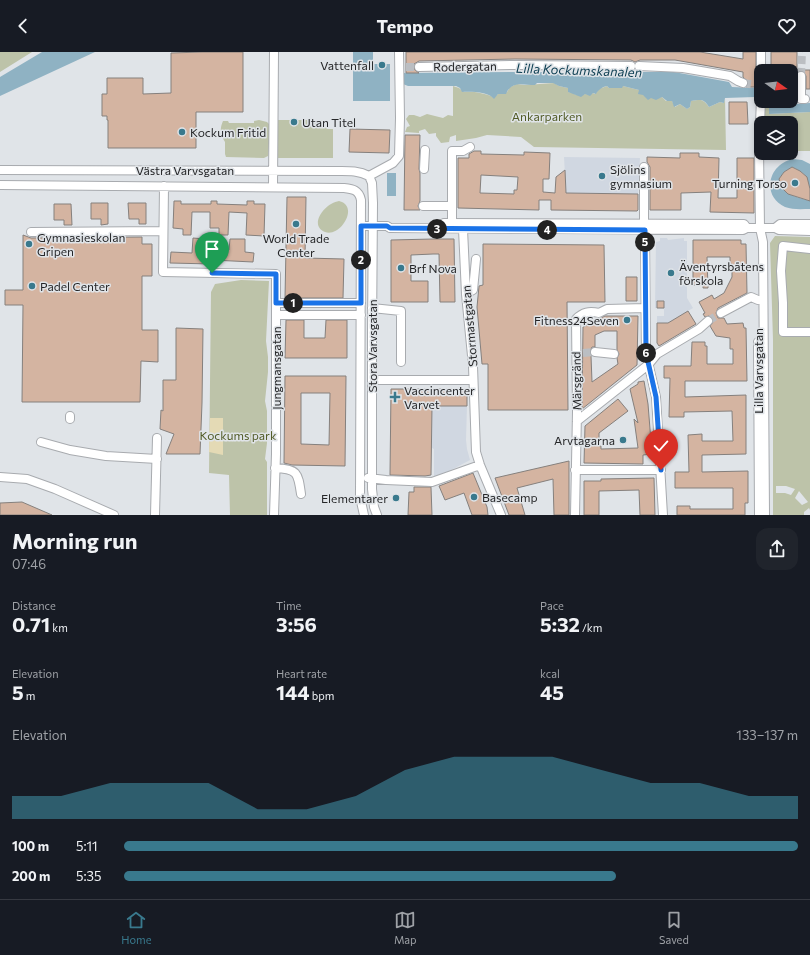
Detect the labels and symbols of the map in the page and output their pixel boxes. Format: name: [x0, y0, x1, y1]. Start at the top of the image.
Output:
place label: Vattenfall: [320, 58, 374, 72]
street label: Rodergatan: [433, 58, 497, 74]
marker: Vattenfall: [377, 60, 387, 70]
water label: Lilla Kockumskanalen: [516, 60, 642, 80]
north arrow: [754, 64, 798, 108]
park label: Ankarparken: [512, 109, 582, 123]
place label: Utan Titel: [302, 115, 356, 129]
marker: Utan Titel: [289, 117, 299, 127]
place label: Kockum Fritid: [190, 125, 266, 139]
marker: Kockum Fritid: [177, 127, 187, 137]
place label: Sjölins gymnasium: [610, 162, 672, 190]
street label: Västra Varvsgatan: [136, 163, 234, 177]
marker: Sjölins gymnasium: [597, 171, 607, 181]
place label: Turning Torso: [712, 176, 787, 190]
marker: Turning Torso: [790, 178, 800, 188]
marker: World Trade Center: [291, 219, 301, 229]
pin: 3: [427, 219, 447, 239]
pin: 4: [537, 220, 557, 240]
place label: Gymnasieskolan Gripen: [37, 230, 125, 258]
place label: World Trade Center: [263, 231, 329, 259]
pin: [195, 232, 229, 273]
pin: 5: [635, 232, 655, 252]
marker: Gymnasieskolan Gripen: [24, 239, 34, 249]
pin: 2: [351, 250, 371, 270]
place label: Äventyrsbåtens förskola: [679, 259, 764, 287]
place label: Brf Nova: [409, 261, 457, 275]
marker: Brf Nova: [396, 263, 406, 273]
marker: Äventyrsbåtens förskola: [666, 268, 676, 278]
place label: Padel Center: [40, 279, 110, 293]
marker: Padel Center: [27, 281, 37, 291]
street label: Stormastgatan: [458, 285, 480, 367]
pin: 1: [283, 293, 303, 313]
street label: Stora Varvsgatan: [365, 299, 379, 393]
place label: Fitness24Seven: [534, 313, 619, 327]
marker: Fitness24Seven: [622, 315, 632, 325]
street label: Jungmansgatan: [269, 326, 284, 410]
street label: Lilla Varvsgatan: [751, 328, 765, 414]
pin: 6: [636, 343, 656, 363]
street label: Märsgränd: [568, 351, 584, 411]
place label: Vaccincenter Varvet: [404, 383, 475, 411]
marker: Vaccincenter Varvet: [389, 391, 401, 403]
park label: Kockums park: [200, 428, 277, 442]
pin: [644, 429, 678, 470]
place label: Arvtagarna: [554, 433, 615, 447]
marker: Arvtagarna: [618, 435, 628, 445]
place label: Basecamp: [482, 490, 538, 504]
place label: Elementarer: [321, 491, 388, 505]
marker: Basecamp: [469, 492, 479, 502]
marker: Elementarer: [391, 493, 401, 503]

